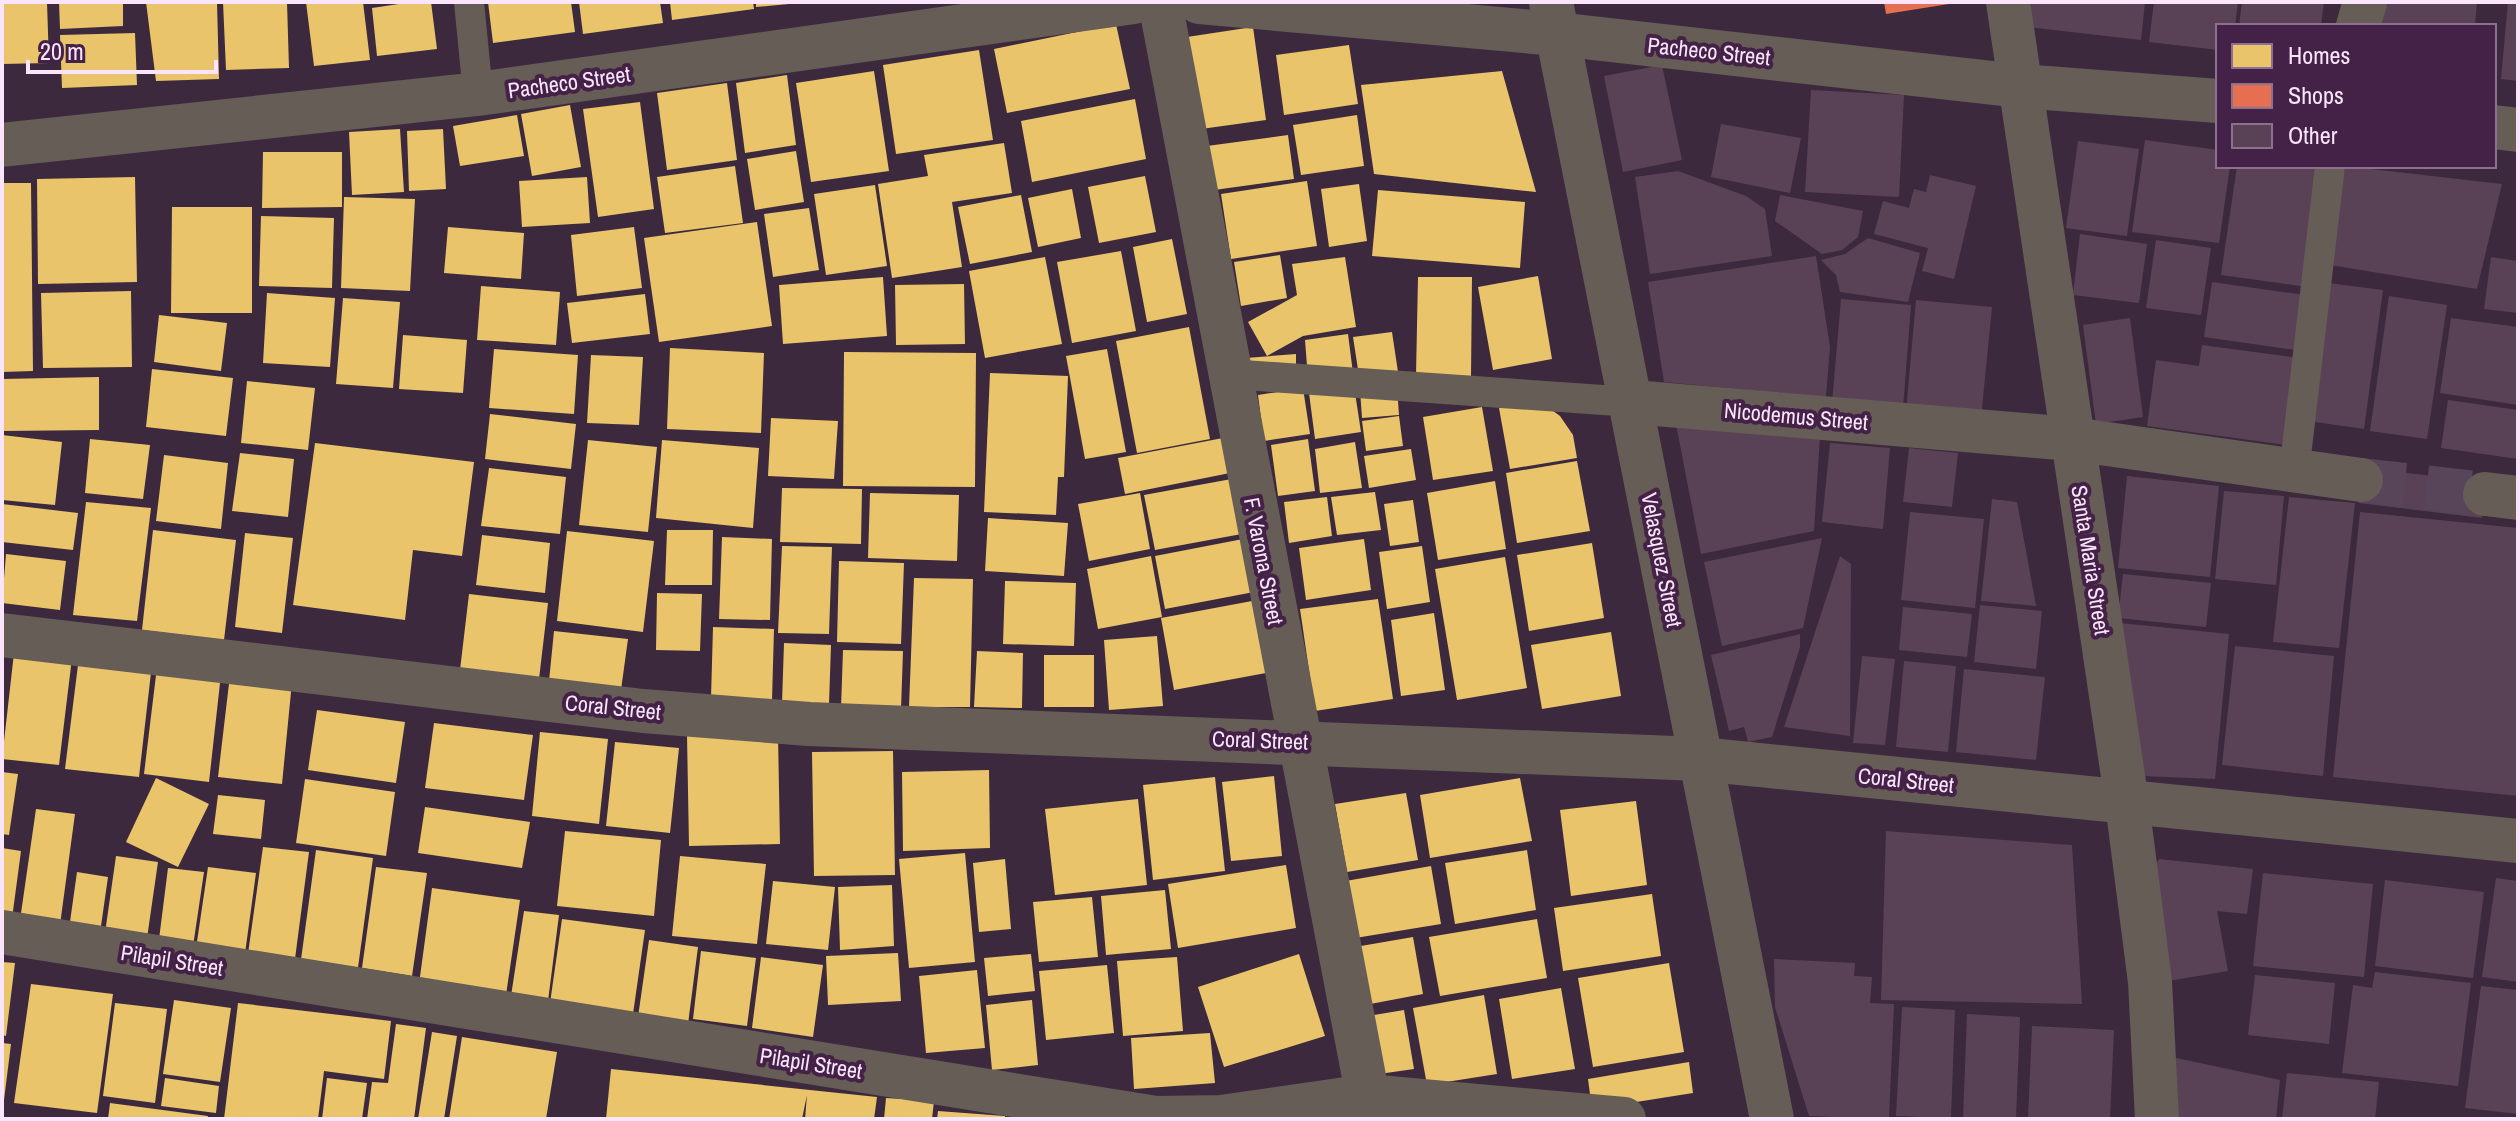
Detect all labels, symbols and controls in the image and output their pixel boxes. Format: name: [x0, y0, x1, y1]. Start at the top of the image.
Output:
scale bar: [28, 24, 216, 74]
legend: [2216, 24, 2496, 168]
street label: Pacheco Street: [1646, 30, 1772, 72]
text: 20 m: [40, 35, 84, 67]
text: Homes: [2288, 39, 2350, 71]
street label: Pacheco Street: [506, 59, 632, 105]
text: Shops: [2288, 79, 2344, 111]
text: Other: [2288, 119, 2338, 151]
street label: Nicodemus Street: [1723, 395, 1869, 437]
street label: Santa Maria Street: [2064, 483, 2118, 637]
street label: Velasquez Street: [1634, 490, 1690, 630]
street label: F. Varona Street: [1237, 495, 1291, 627]
street label: Coral Street: [564, 687, 662, 727]
street label: Coral Street: [1211, 723, 1309, 757]
street label: Coral Street: [1857, 760, 1955, 800]
street label: Pilapil Street: [119, 937, 225, 983]
street label: Pilapil Street: [758, 1040, 864, 1086]

